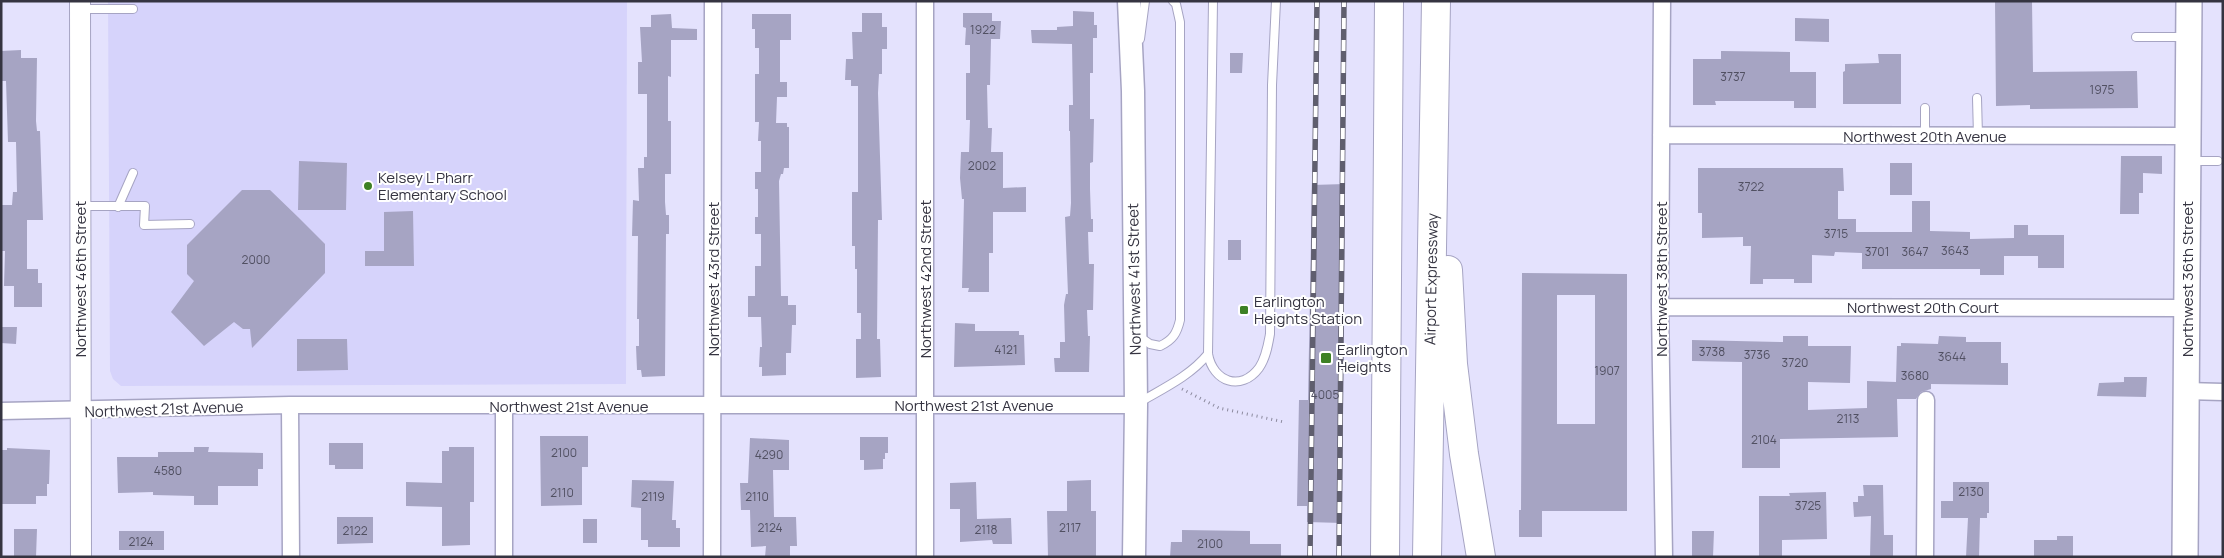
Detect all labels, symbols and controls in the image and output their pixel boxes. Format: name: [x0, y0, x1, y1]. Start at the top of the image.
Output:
house number: 1922: [970, 21, 996, 38]
house number: 3737: [1720, 68, 1746, 85]
house number: 1975: [2090, 81, 2115, 98]
street label: Northwest 20th Avenue: [1843, 126, 2007, 147]
house number: 2002: [968, 157, 996, 174]
place label: Kelsey L Pharr Elementary School: [378, 167, 507, 205]
house number: 3722: [1738, 178, 1764, 195]
marker: Kelsey L Pharr Elementary School: [362, 180, 374, 192]
street label: Northwest 42nd Street: [915, 200, 936, 358]
street label: Northwest 46th Street: [70, 201, 91, 357]
street label: Northwest 38th Street: [1651, 201, 1672, 357]
street label: Northwest 36th Street: [2177, 201, 2198, 357]
street label: Northwest 43rd Street: [703, 202, 724, 356]
street label: Northwest 41st Street: [1122, 203, 1146, 355]
street label: Airport Expressway: [1419, 213, 1443, 345]
house number: 3715: [1824, 225, 1848, 242]
house number: 3643: [1941, 242, 1969, 259]
house number: 3701: [1865, 243, 1889, 260]
house number: 3647: [1901, 243, 1929, 260]
house number: 2000: [242, 251, 270, 268]
place label: Earlington Heights Station: [1254, 291, 1362, 329]
street label: Northwest 20th Court: [1847, 297, 1999, 318]
marker: Earlington Heights Station: [1238, 304, 1250, 316]
place label: Earlington Heights: [1337, 339, 1408, 377]
house number: 4121: [994, 341, 1018, 358]
house number: 3738: [1699, 343, 1725, 360]
house number: 3736: [1744, 346, 1770, 363]
house number: 3644: [1938, 348, 1966, 365]
marker: Earlington Heights: [1319, 351, 1333, 365]
house number: 3720: [1782, 354, 1808, 371]
house number: 1907: [1594, 362, 1620, 379]
house number: 3680: [1901, 367, 1929, 384]
house number: 4005: [1311, 386, 1339, 403]
street label: Northwest 21st Avenue: [895, 395, 1054, 416]
street label: Northwest 21st Avenue: [84, 396, 244, 422]
street label: Northwest 21st Avenue: [490, 396, 649, 417]
house number: 2113: [1837, 410, 1859, 427]
house number: 2104: [1751, 431, 1777, 448]
house number: 2100: [551, 444, 577, 461]
house number: 4290: [755, 446, 783, 463]
house number: 4580: [154, 462, 182, 479]
house number: 2130: [1958, 483, 1984, 500]
house number: 2110: [550, 484, 574, 501]
house number: 2119: [641, 488, 665, 505]
house number: 2110: [745, 488, 769, 505]
house number: 3725: [1795, 497, 1821, 514]
house number: 2124: [757, 519, 783, 536]
house number: 2117: [1059, 519, 1081, 536]
house number: 2118: [974, 521, 998, 538]
house number: 2122: [342, 522, 368, 539]
house number: 2124: [128, 533, 154, 550]
house number: 2100: [1197, 535, 1223, 552]

